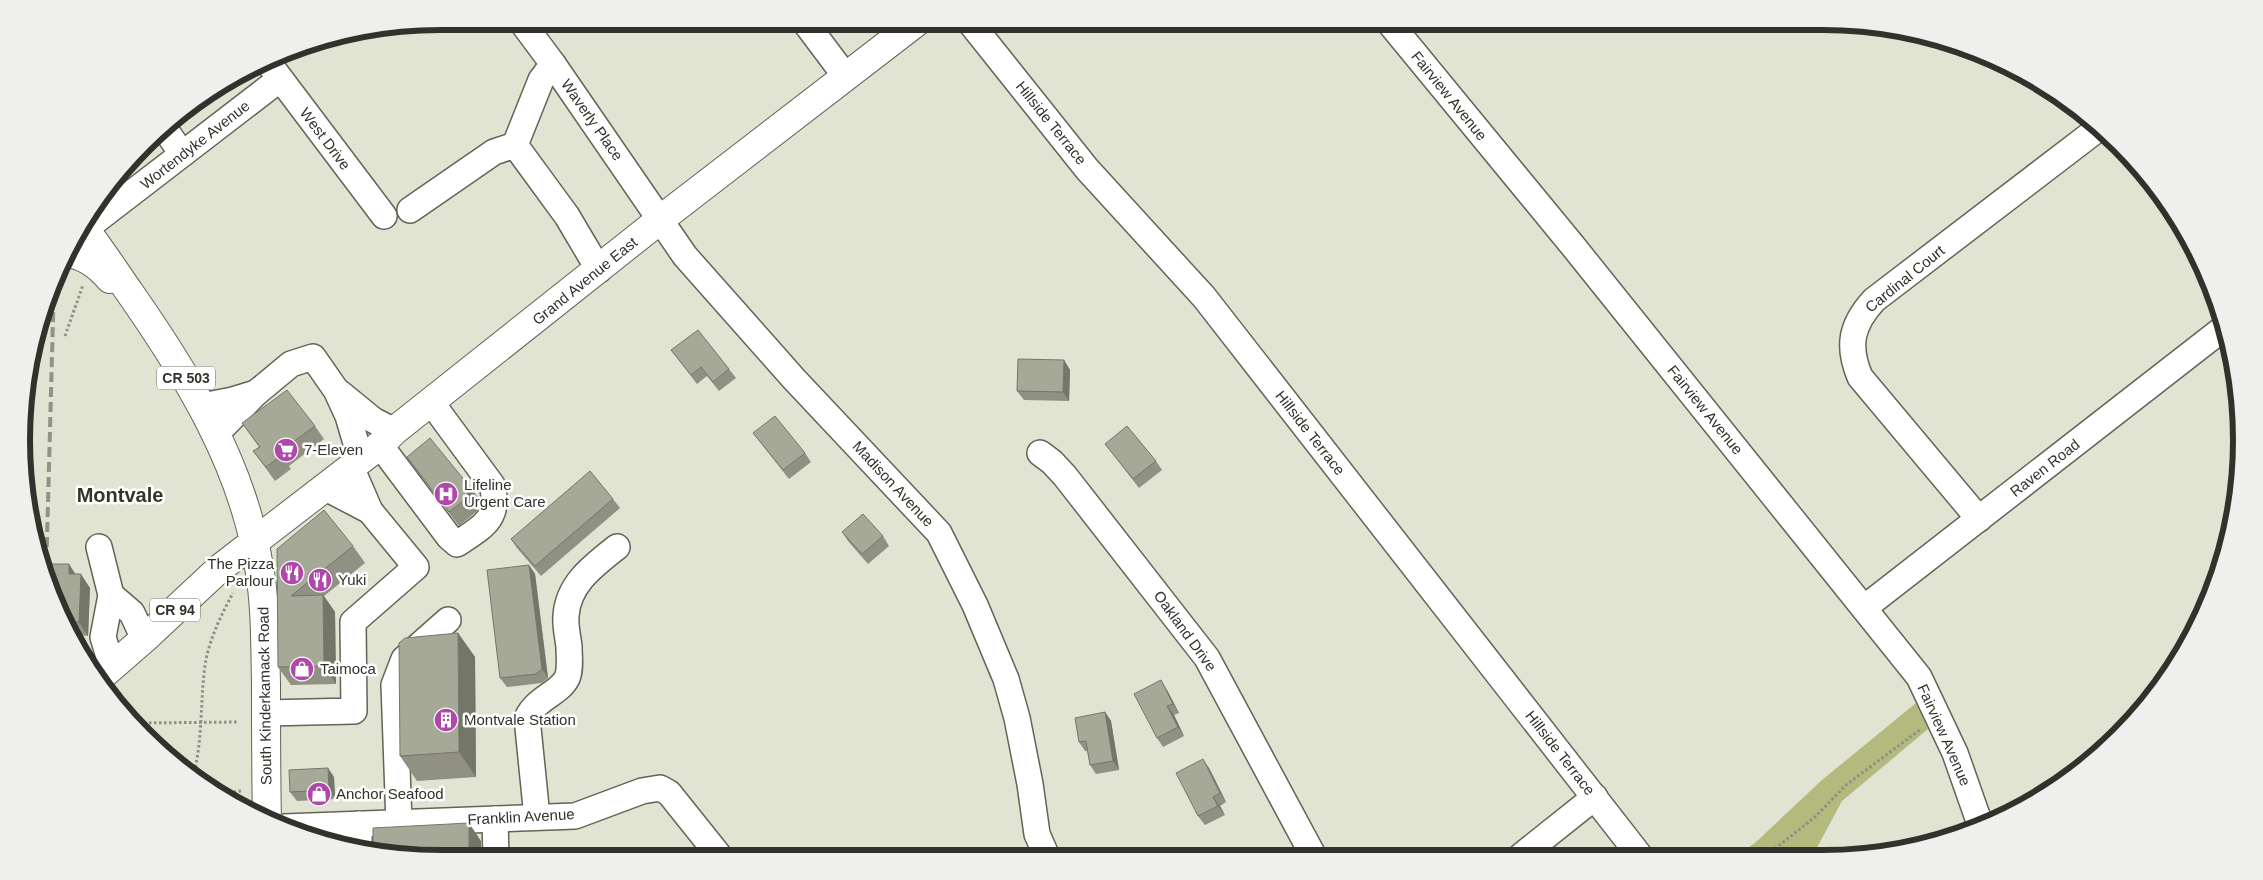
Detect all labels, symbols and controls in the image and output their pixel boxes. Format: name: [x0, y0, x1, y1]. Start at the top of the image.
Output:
street label: Fairview Avenue: [1408, 48, 1491, 144]
street label: Waverly Place: [558, 76, 627, 164]
street label: Hillside Terrace: [1013, 78, 1090, 168]
street label: Wortendyke Avenue: [137, 97, 253, 192]
street label: West Drive: [297, 104, 354, 173]
street label: Grand Avenue East: [529, 233, 641, 328]
street label: Cardinal Court: [1862, 241, 1948, 316]
street label: Fairview Avenue: [1664, 362, 1747, 458]
road number: CR 503: [157, 366, 215, 389]
street label: Hillside Terrace: [1272, 387, 1349, 478]
street label: Raven Road: [2007, 435, 2083, 500]
supermarket icon: 7-Eleven: [273, 437, 299, 463]
street label: Madison Avenue: [849, 437, 937, 530]
place label: 7-Eleven: [304, 441, 363, 458]
place label: Lifeline Urgent Care: [464, 476, 546, 510]
hospital icon: Lifeline Urgent Care: [433, 481, 459, 507]
district label: Montvale: [77, 484, 163, 506]
place label: The Pizza Parlour: [207, 555, 275, 589]
restaurant icon: The Pizza Parlour: [279, 560, 305, 586]
restaurant icon: Yuki: [307, 567, 333, 593]
place label: Yuki: [338, 571, 366, 588]
street label: Oakland Drive: [1151, 587, 1220, 674]
road number: CR 94: [150, 598, 200, 622]
street label: South Kinderkamack Road: [254, 607, 275, 785]
shop icon: Taimoca: [289, 656, 315, 682]
place label: Taimoca: [320, 660, 377, 677]
street label: Fairview Avenue: [1914, 681, 1975, 788]
building icon: Montvale Station: [433, 707, 459, 733]
street label: Hillside Terrace: [1522, 707, 1599, 798]
place label: Montvale Station: [464, 711, 576, 728]
shop icon: Anchor Seafood: [306, 781, 332, 807]
place label: Anchor Seafood: [336, 785, 444, 802]
street label: Franklin Avenue: [467, 805, 575, 828]

